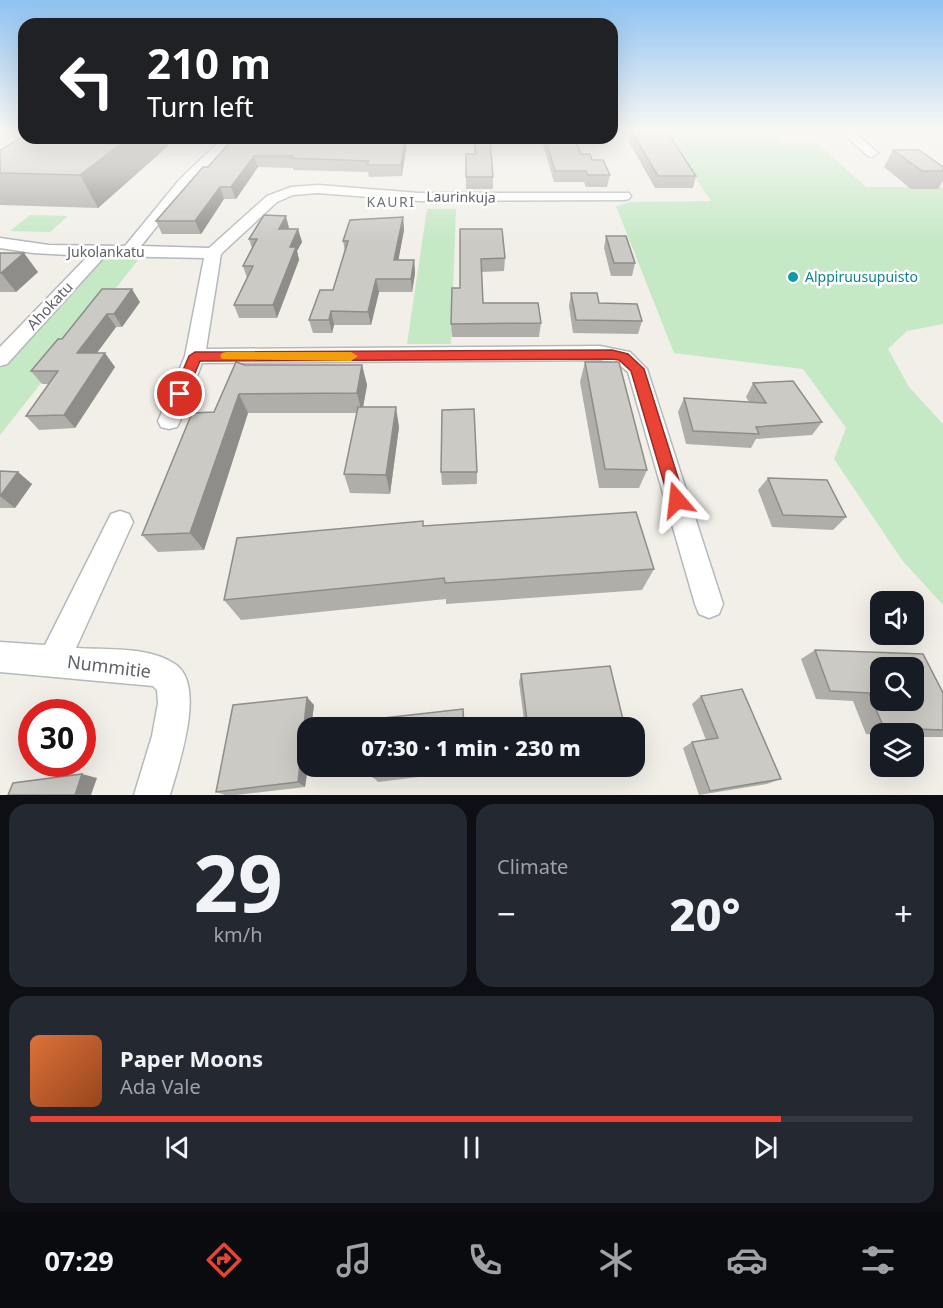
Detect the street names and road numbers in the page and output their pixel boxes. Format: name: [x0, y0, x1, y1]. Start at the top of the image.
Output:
street label: Laurinkuja: [426, 186, 496, 207]
street label: Jukolankatu: [65, 242, 145, 261]
street label: Ahokatu: [22, 277, 77, 334]
street label: Nummitie: [66, 649, 152, 683]

